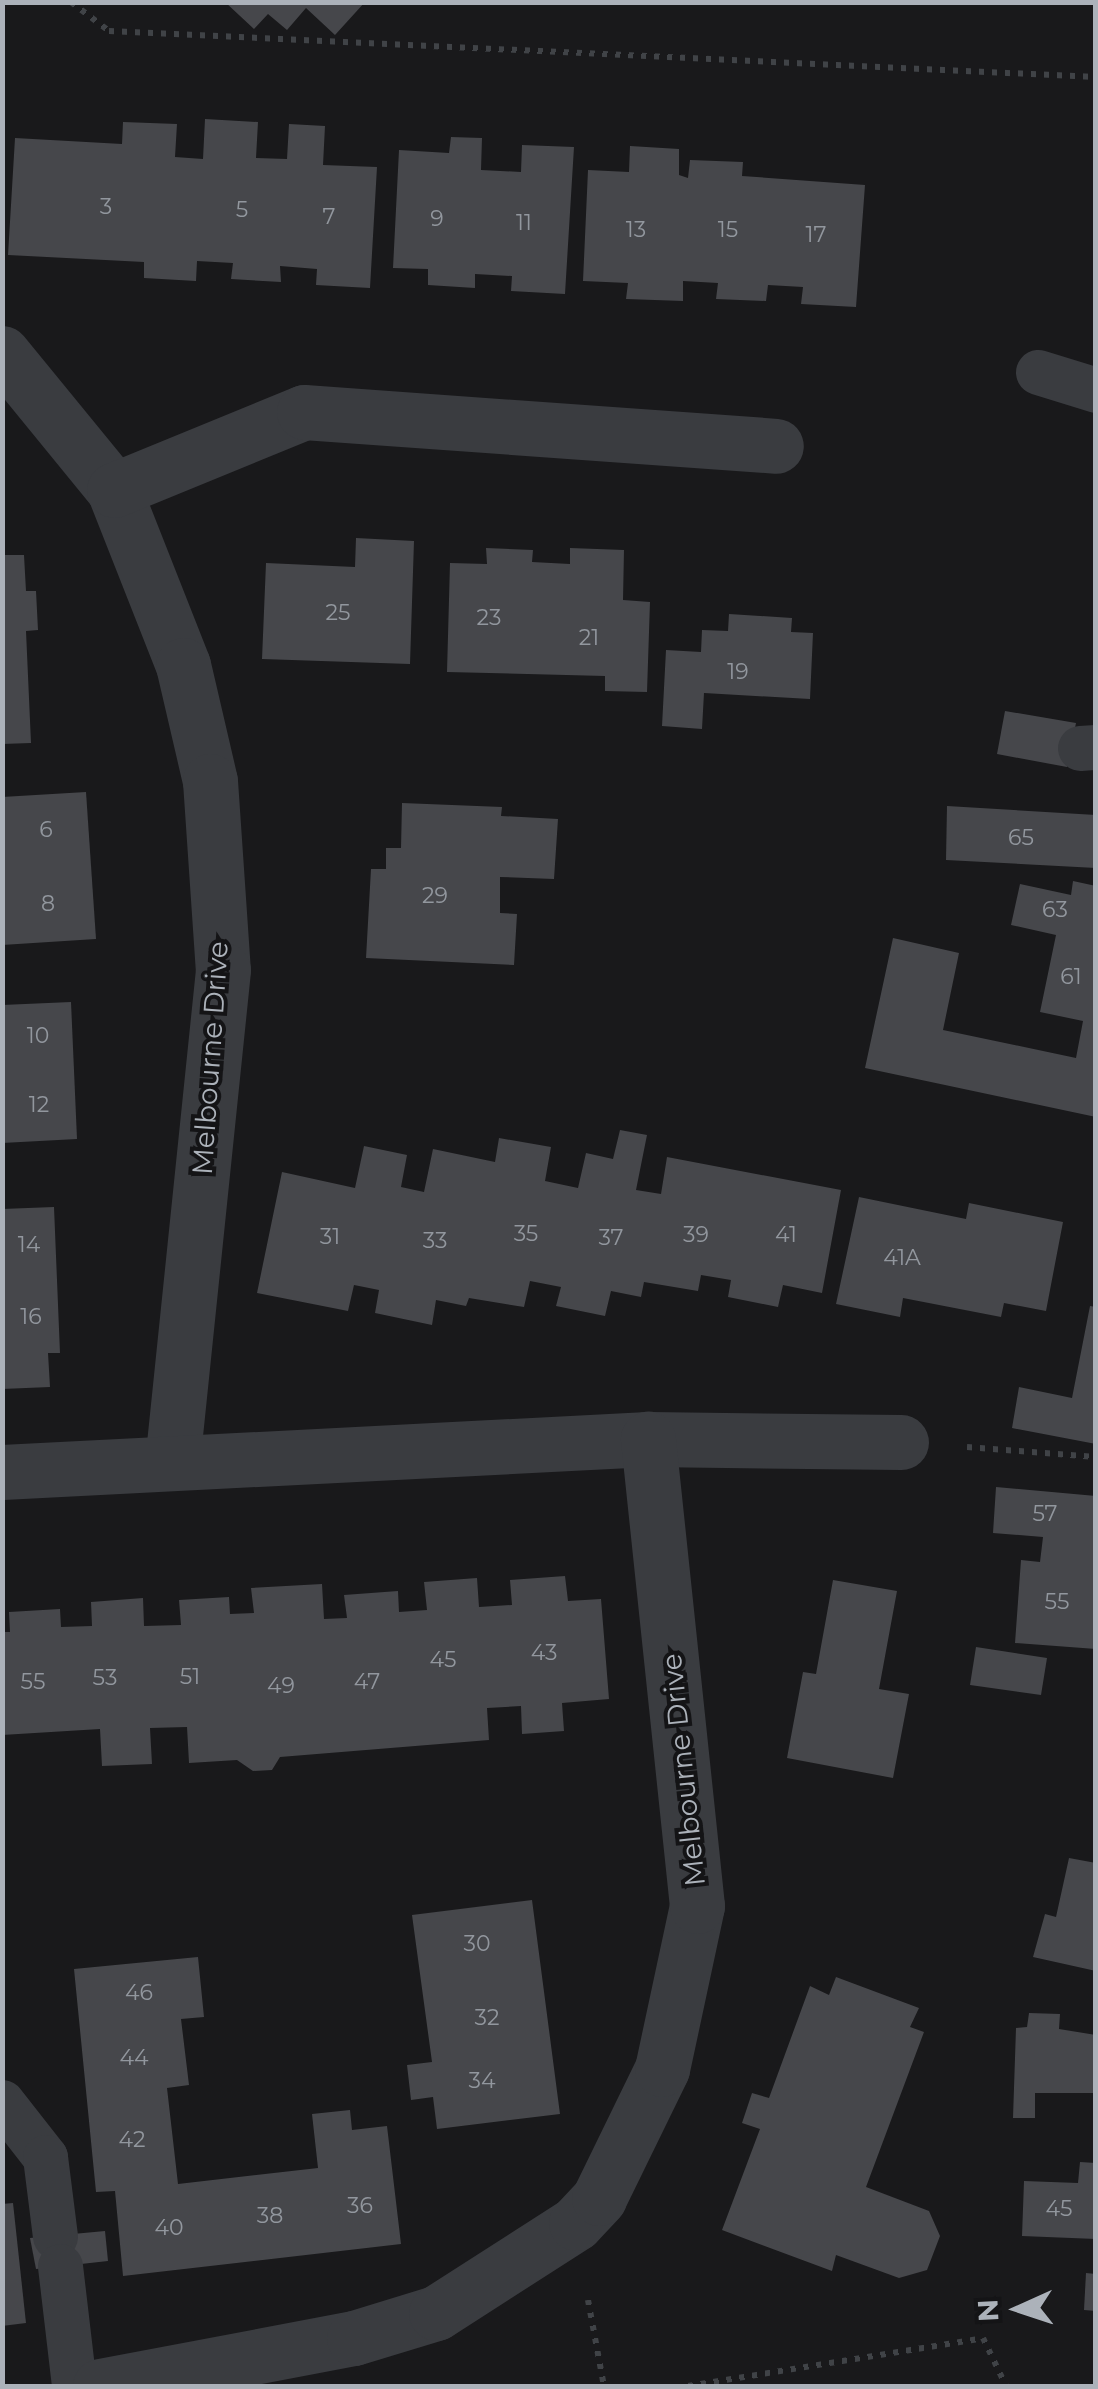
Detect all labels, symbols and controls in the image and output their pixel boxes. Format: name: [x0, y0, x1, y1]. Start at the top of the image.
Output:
house number: 3: [100, 194, 112, 220]
house number: 5: [236, 197, 248, 223]
house number: 7: [323, 204, 335, 230]
house number: 9: [430, 206, 444, 232]
house number: 11: [516, 210, 532, 236]
house number: 13: [626, 217, 646, 243]
house number: 15: [718, 217, 738, 243]
house number: 17: [806, 222, 826, 248]
house number: 25: [326, 600, 350, 626]
house number: 23: [477, 605, 501, 631]
house number: 21: [579, 625, 599, 651]
house number: 19: [727, 659, 749, 685]
house number: 6: [39, 817, 53, 843]
house number: 65: [1008, 825, 1034, 851]
house number: 29: [422, 883, 448, 909]
house number: 8: [41, 891, 55, 917]
house number: 63: [1042, 897, 1068, 923]
street label: Melbourne Drive: [185, 940, 235, 1176]
house number: 61: [1060, 964, 1082, 990]
house number: 10: [27, 1023, 49, 1049]
house number: 12: [29, 1092, 49, 1118]
house number: 35: [514, 1221, 538, 1247]
house number: 39: [683, 1222, 709, 1248]
house number: 41: [775, 1222, 797, 1248]
house number: 31: [320, 1224, 340, 1250]
house number: 37: [598, 1225, 624, 1251]
house number: 33: [423, 1228, 447, 1254]
house number: 14: [18, 1232, 40, 1258]
house number: 41A: [883, 1245, 921, 1271]
house number: 16: [20, 1304, 42, 1330]
house number: 57: [1032, 1501, 1058, 1527]
house number: 55: [1045, 1589, 1069, 1615]
house number: 43: [531, 1640, 557, 1666]
house number: 45: [430, 1647, 456, 1673]
street label: Melbourne Drive: [654, 1652, 712, 1888]
house number: 51: [180, 1664, 200, 1690]
house number: 53: [93, 1665, 117, 1691]
house number: 55: [21, 1669, 45, 1695]
house number: 47: [354, 1669, 380, 1695]
house number: 49: [267, 1673, 295, 1699]
house number: 30: [464, 1931, 490, 1957]
house number: 46: [125, 1980, 153, 2006]
house number: 32: [475, 2005, 499, 2031]
house number: 44: [119, 2045, 149, 2071]
house number: 34: [469, 2068, 495, 2094]
house number: 42: [119, 2127, 145, 2153]
house number: 36: [347, 2193, 373, 2219]
house number: 45: [1046, 2196, 1072, 2222]
house number: 38: [257, 2203, 283, 2229]
house number: 40: [154, 2215, 184, 2241]
north arrow: [968, 2259, 1068, 2359]
text: N: [970, 2298, 1006, 2323]

